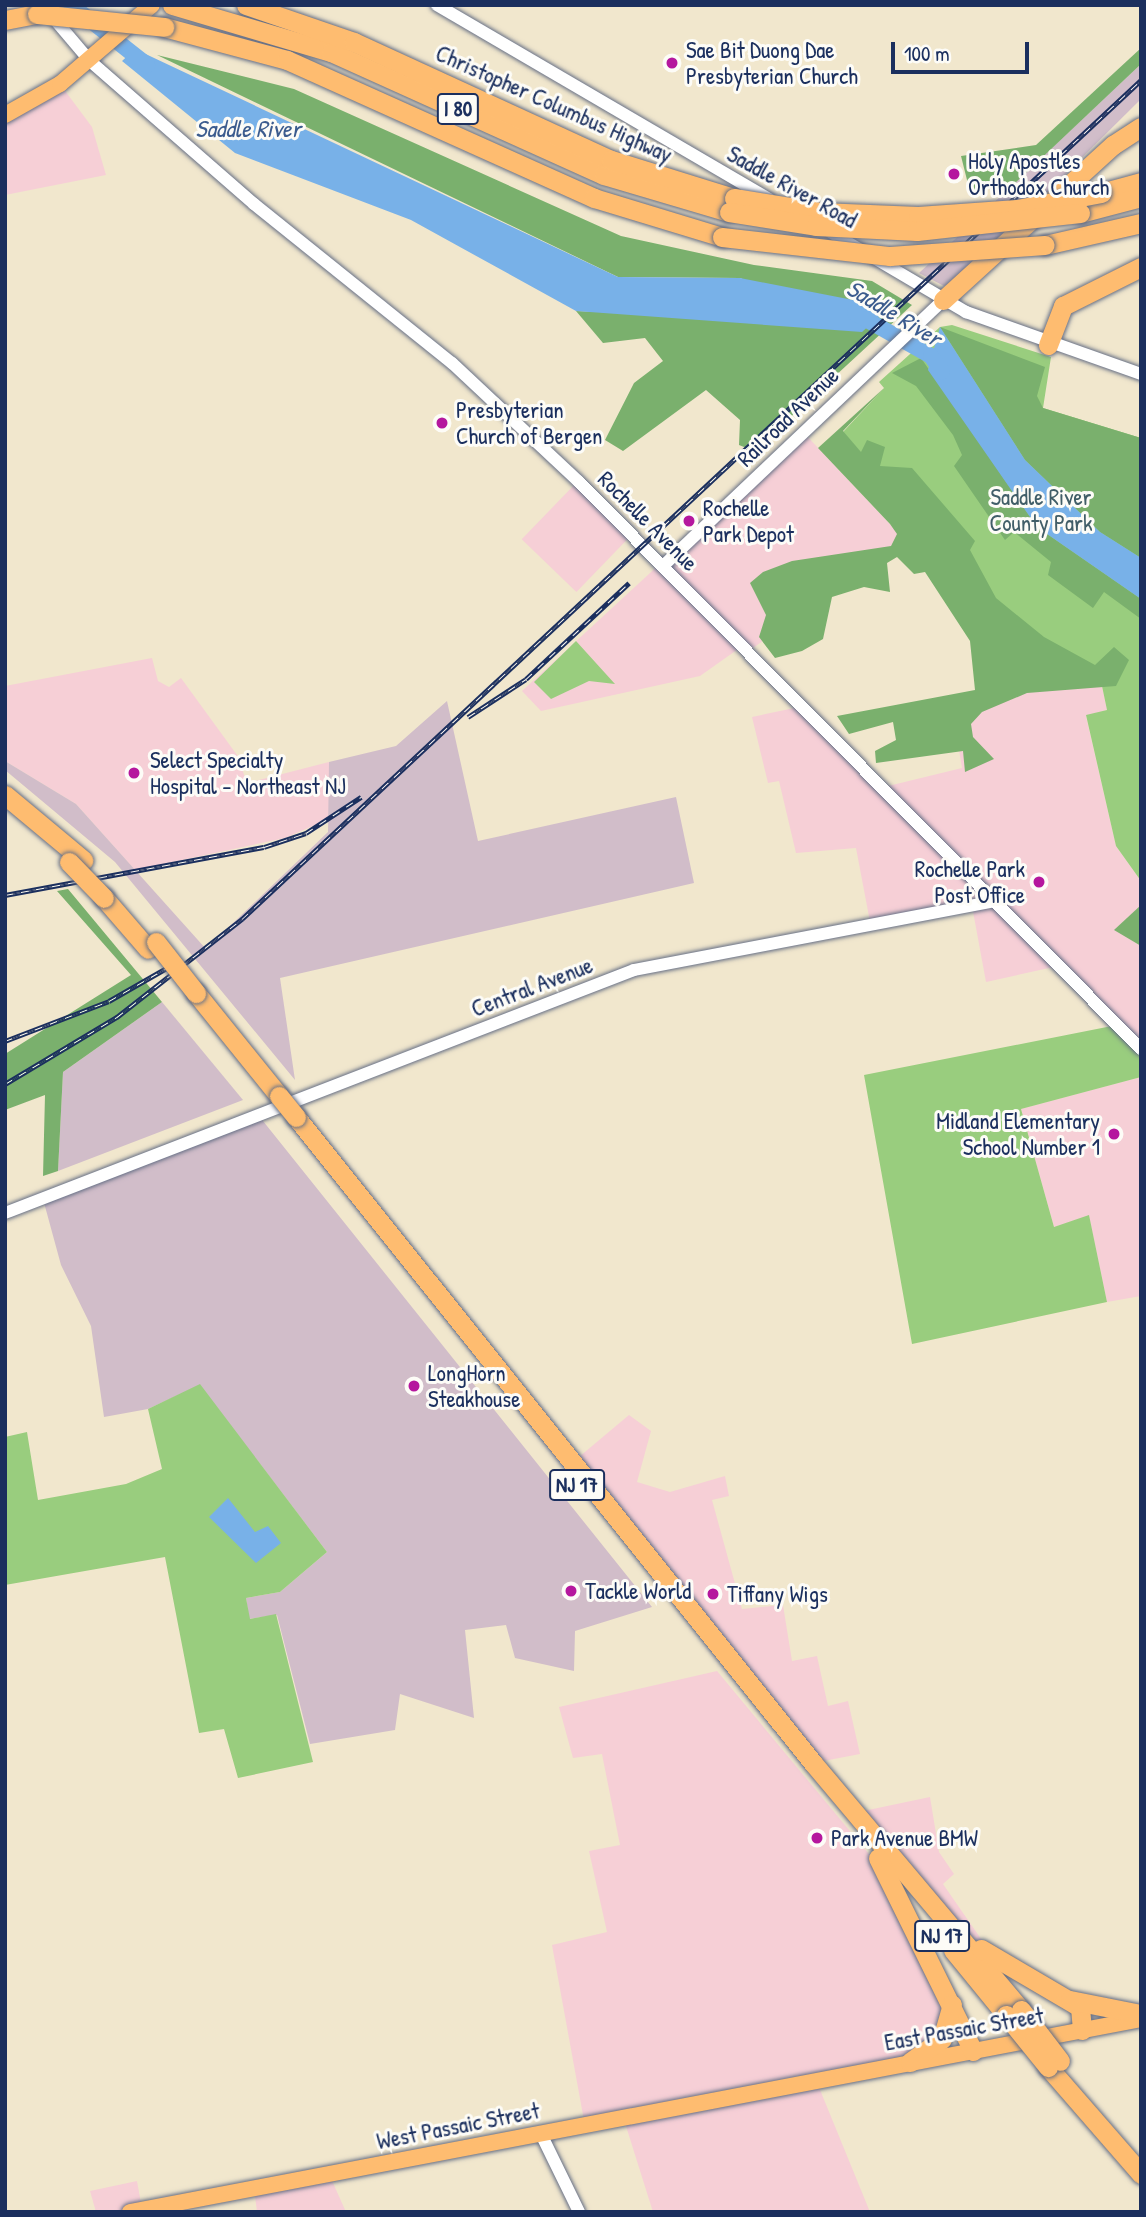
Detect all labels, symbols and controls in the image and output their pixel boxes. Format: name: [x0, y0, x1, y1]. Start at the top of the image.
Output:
scale bar: [894, 28, 1032, 72]
place label: Sae Bit Duong Dae Presbyterian Church: [686, 36, 858, 90]
street label: Christopher Columbus Highway: [431, 39, 677, 169]
text: 100 m: [904, 39, 950, 68]
marker: Sae Bit Duong Dae Presbyterian Church: [664, 55, 680, 71]
road number: I 80: [435, 92, 481, 126]
water label: Saddle River: [195, 115, 301, 143]
street label: Saddle River Road: [722, 140, 862, 234]
place label: Holy Apostles Orthodox Church: [968, 147, 1109, 201]
marker: Holy Apostles Orthodox Church: [946, 166, 962, 182]
water label: Saddle River: [841, 274, 947, 352]
street label: Railroad Avenue: [731, 362, 845, 472]
place label: Presbyterian Church of Bergen: [456, 396, 602, 450]
marker: Presbyterian Church of Bergen: [434, 415, 450, 431]
street label: Rochelle Avenue: [592, 465, 704, 577]
park label: Saddle River County Park: [990, 483, 1092, 537]
place label: Rochelle Park Depot: [703, 494, 794, 548]
marker: Rochelle Park Depot: [681, 513, 697, 529]
place label: Select Specialty Hospital - Northeast NJ: [150, 746, 346, 800]
marker: Select Specialty Hospital - Northeast NJ: [124, 763, 144, 783]
place label: Rochelle Park Post Office: [915, 855, 1025, 909]
marker: Rochelle Park Post Office: [1031, 874, 1047, 890]
street label: Central Avenue: [467, 951, 597, 1023]
place label: Midland Elementary School Number 1: [936, 1107, 1100, 1161]
marker: Midland Elementary School Number 1: [1106, 1126, 1122, 1142]
place label: LongHorn Steakhouse: [428, 1359, 520, 1413]
marker: LongHorn Steakhouse: [406, 1378, 422, 1394]
road number: NJ 17: [549, 1468, 605, 1502]
place label: Tackle World: [585, 1577, 691, 1605]
place label: Tiffany Wigs: [727, 1580, 828, 1608]
marker: Tackle World: [563, 1583, 579, 1599]
marker: Tiffany Wigs: [705, 1586, 721, 1602]
place label: Park Avenue BMW: [831, 1824, 978, 1852]
marker: Park Avenue BMW: [809, 1830, 825, 1846]
road number: NJ 17: [914, 1918, 970, 1954]
street label: East Passaic Street: [882, 2001, 1046, 2057]
street label: West Passaic Street: [374, 2097, 542, 2155]

